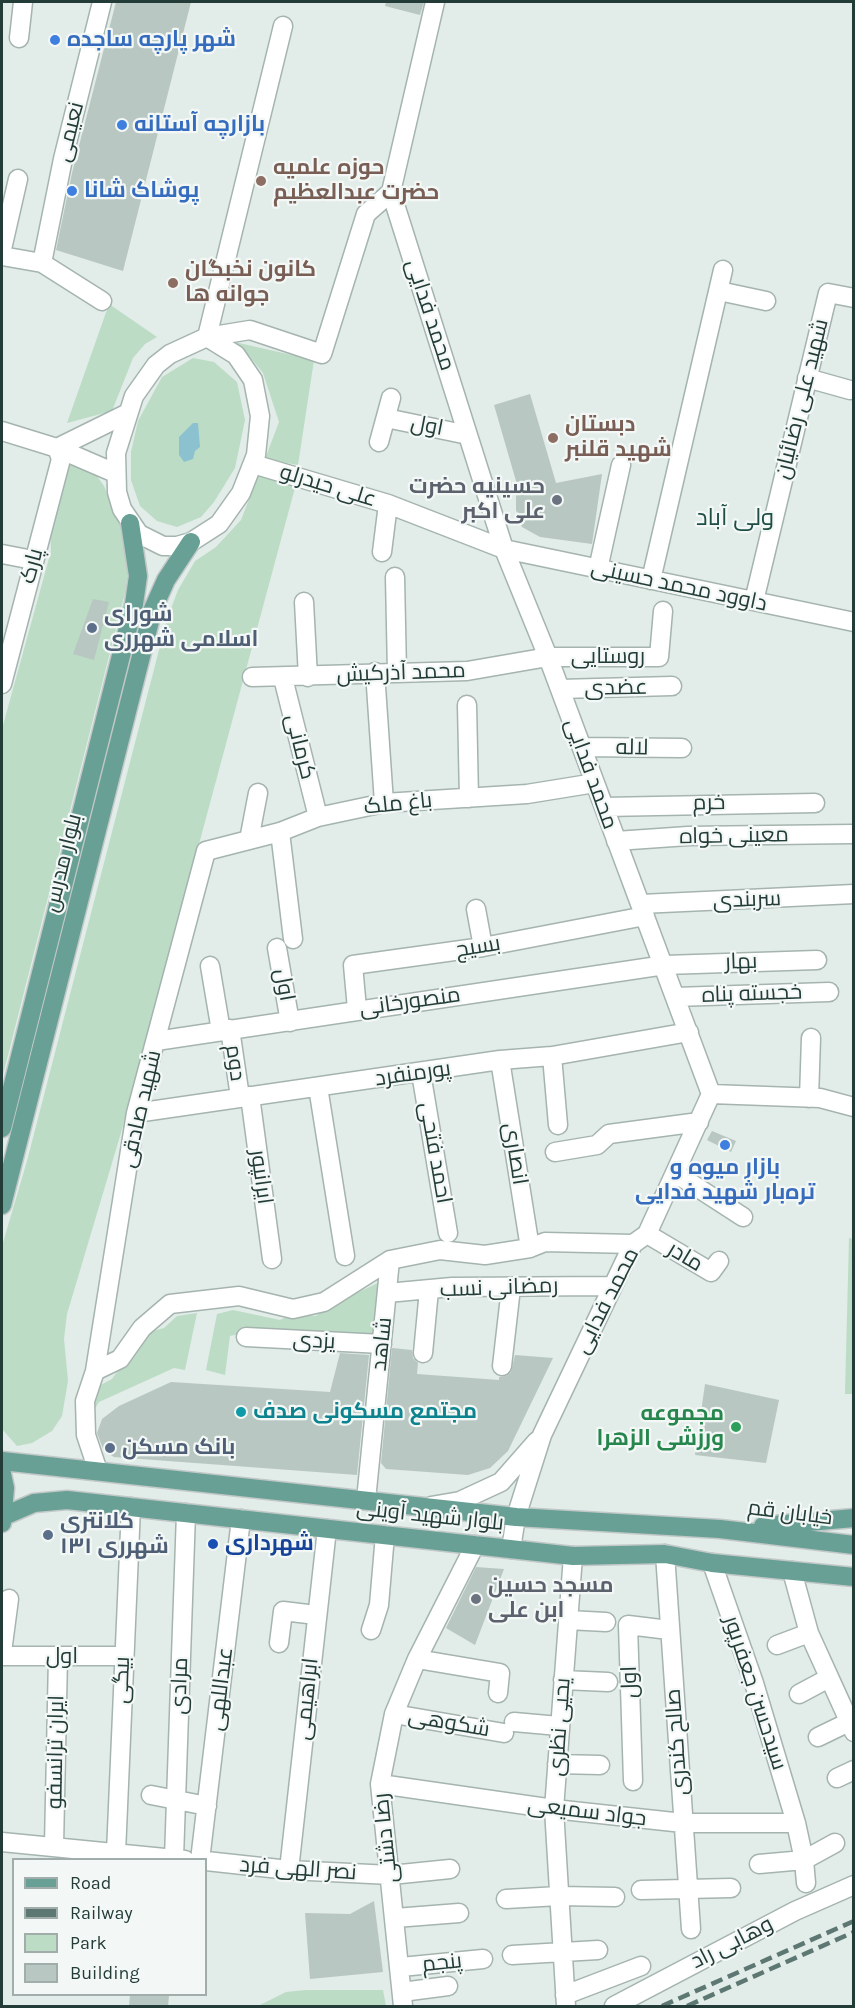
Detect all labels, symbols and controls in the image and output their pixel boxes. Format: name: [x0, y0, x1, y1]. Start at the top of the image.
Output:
place label: شهر پارچه ساجده: [67, 27, 236, 53]
marker: شهر پارچه ساجده: [48, 33, 62, 47]
street label: نعیمی: [50, 99, 90, 165]
place label: بازارچه آستانه: [134, 112, 265, 138]
marker: بازارچه آستانه: [115, 118, 129, 132]
place label: حوزه علمیه حضرت عبدالعظیم: [273, 155, 439, 206]
marker: حوزه علمیه حضرت عبدالعظیم: [254, 174, 268, 188]
place label: پوشاک شانا: [84, 178, 199, 204]
marker: پوشاک شانا: [65, 184, 79, 198]
street label: محمد فدایی: [400, 256, 460, 374]
place label: کانون نخبگان جوانه ها: [185, 257, 316, 308]
marker: کانون نخبگان جوانه ها: [166, 276, 180, 290]
street label: شهید علی رضائیان: [769, 316, 835, 482]
street label: اول: [409, 410, 445, 442]
place label: دبستان شهید قلنبر: [565, 412, 672, 464]
marker: دبستان شهید قلنبر: [546, 431, 560, 445]
street label: علی حیدرلو: [277, 459, 379, 513]
place label: حسینیه حضرت علی اکبر: [409, 474, 545, 526]
marker: حسینیه حضرت علی اکبر: [550, 493, 564, 507]
district label: ولی آباد: [696, 504, 774, 532]
street label: پارک: [15, 545, 49, 587]
street label: داوود محمد حسینی: [589, 554, 769, 618]
place label: شورای اسلامی شهرری: [104, 602, 258, 654]
marker: شورای اسلامی شهرری: [85, 621, 99, 635]
street label: روستایی: [571, 644, 645, 670]
street label: محمد آذرکیش: [336, 658, 466, 688]
street label: عضدی: [584, 674, 648, 702]
street label: کرمانی: [279, 712, 321, 782]
street label: محمد فدایی: [559, 715, 623, 833]
street label: لاله: [615, 735, 649, 761]
street label: باغ ملک: [363, 787, 433, 821]
street label: خرم: [692, 790, 726, 816]
street label: بلوار مدرس: [38, 811, 88, 915]
street label: معینی خواه: [679, 822, 789, 850]
street label: سربندی: [712, 886, 782, 914]
street label: بسیج: [454, 930, 502, 964]
street label: بهار: [724, 948, 758, 976]
street label: اول: [268, 967, 300, 1003]
street label: خجسته پناه: [701, 979, 803, 1009]
street label: منصورخانی: [358, 982, 462, 1022]
street label: دوم: [219, 1043, 251, 1083]
street label: شهید صادقی: [115, 1048, 167, 1170]
street label: پورمنفرد: [373, 1056, 453, 1092]
street label: احمد فتحی: [413, 1100, 457, 1206]
street label: انصاری: [497, 1121, 533, 1187]
marker: بازار میوه و تره‌بار شهید فدایی: [718, 1138, 732, 1152]
street label: ایرانپور: [244, 1148, 278, 1206]
place label: بازار میوه و تره‌بار شهید فدایی: [635, 1155, 815, 1206]
street label: مادر: [662, 1236, 708, 1278]
street label: محمد فدایی: [569, 1244, 645, 1358]
street label: رمضانی نسب: [439, 1273, 559, 1303]
street label: شاهد: [366, 1316, 398, 1372]
street label: یزدی: [292, 1327, 336, 1355]
place label: مجتمع مسکونی صدف: [253, 1399, 477, 1425]
place label: مجموعه ورزشی الزهرا: [597, 1401, 724, 1452]
marker: مجتمع مسکونی صدف: [234, 1405, 248, 1419]
marker: مجموعه ورزشی الزهرا: [729, 1420, 743, 1434]
place label: بانک مسکن: [122, 1435, 235, 1461]
marker: بانک مسکن: [103, 1441, 117, 1455]
street label: بلوار شهید آوینی: [355, 1495, 505, 1537]
street label: خیابان قم: [746, 1495, 834, 1531]
place label: کلانتری ۱۳۱ شهرری: [60, 1509, 169, 1560]
marker: کلانتری ۱۳۱ شهرری: [41, 1528, 55, 1542]
place label: شهرداری: [225, 1531, 314, 1557]
marker: شهرداری: [206, 1537, 220, 1551]
place label: مسجد حسین ابن علی: [488, 1573, 614, 1624]
marker: مسجد حسین ابن علی: [469, 1592, 483, 1606]
street label: سیدحسن جعفرپور: [718, 1612, 792, 1774]
street label: اول: [46, 1644, 78, 1670]
street label: عبداللهی: [203, 1646, 239, 1732]
street label: بیگی: [108, 1656, 136, 1704]
street label: مرادی: [166, 1657, 194, 1715]
street label: ابراهیمی: [290, 1657, 324, 1741]
street label: اول: [616, 1665, 644, 1699]
street label: یحیی نظری: [543, 1677, 577, 1777]
street label: صالح کندری: [660, 1688, 694, 1796]
street label: ایران ترانسفو: [42, 1695, 70, 1809]
street label: شکوهی: [406, 1703, 492, 1743]
street label: رضا دشتی: [368, 1792, 404, 1884]
street label: جواد سمیعی: [526, 1792, 648, 1832]
street label: نصر الهی فرد: [238, 1852, 358, 1886]
legend: [12, 1858, 207, 1996]
text: Road: [70, 1872, 111, 1894]
text: Railway: [70, 1902, 133, 1924]
street label: وهابی راد: [686, 1911, 778, 1975]
text: Park: [70, 1932, 107, 1954]
street label: پنجم: [421, 1948, 463, 1978]
text: Building: [70, 1962, 140, 1984]

